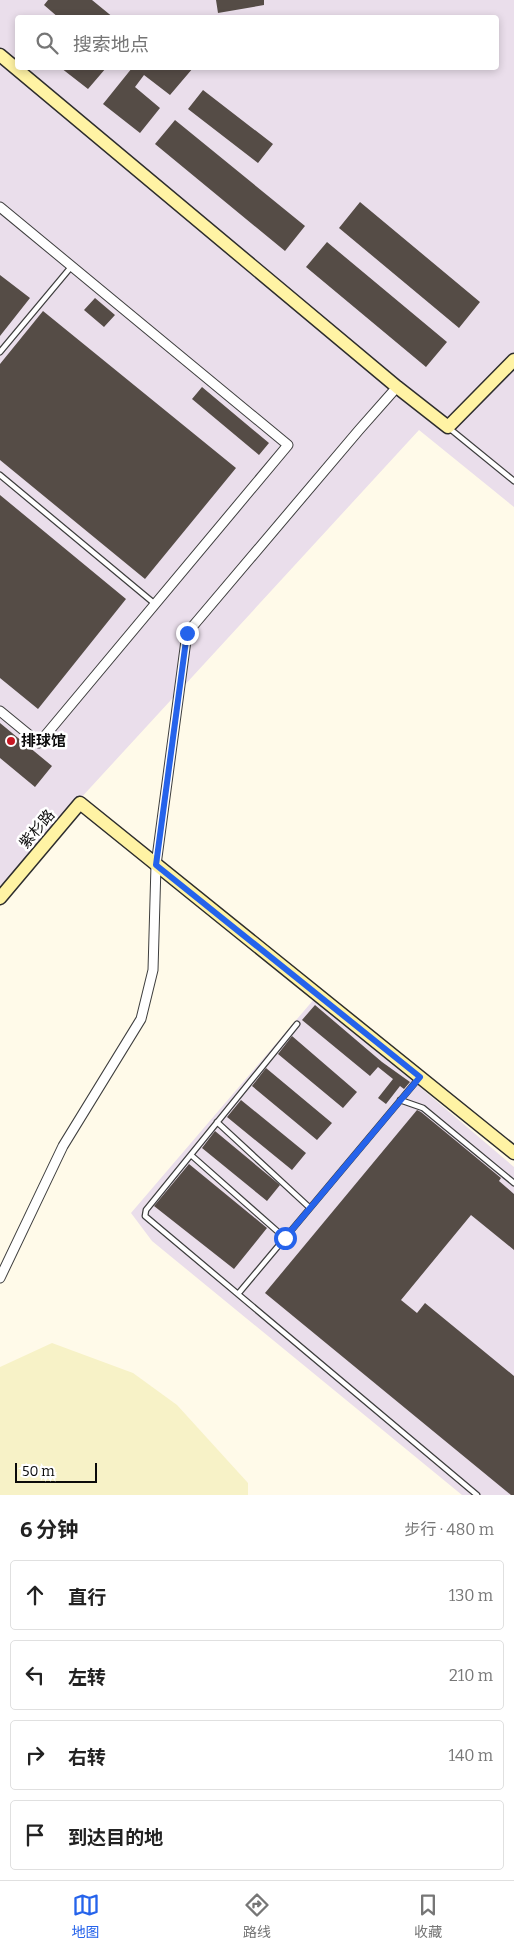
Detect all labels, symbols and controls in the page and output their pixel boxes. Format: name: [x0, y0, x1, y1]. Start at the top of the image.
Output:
search box: [15, 15, 499, 70]
icon: search: [33, 29, 61, 57]
text: 搜索地点: [73, 33, 149, 56]
route end: [176, 622, 199, 645]
place label: 排球馆: [21, 732, 66, 750]
marker: 排球馆: [5, 735, 17, 747]
street label: 紫杉路: [16, 806, 58, 852]
route start: [274, 1227, 297, 1250]
scale bar: [15, 1460, 98, 1483]
text: 50 m: [22, 1463, 55, 1480]
text: 6 分钟: [20, 1517, 78, 1543]
text: 步行 · 480 m: [405, 1520, 494, 1539]
icon: ahead: [21, 1581, 49, 1609]
text: 直行: [68, 1586, 106, 1609]
text: 130 m: [449, 1586, 493, 1605]
icon: left: [21, 1661, 49, 1689]
text: 左转: [68, 1666, 106, 1689]
text: 210 m: [449, 1666, 493, 1685]
icon: right: [21, 1741, 49, 1769]
text: 右转: [68, 1746, 106, 1769]
text: 140 m: [448, 1746, 493, 1765]
icon: arrive: [21, 1821, 49, 1849]
text: 到达目的地: [68, 1826, 163, 1849]
tab: 地图: [72, 1891, 100, 1941]
tab: 路线: [243, 1891, 271, 1941]
tab: 收藏: [414, 1891, 442, 1941]

